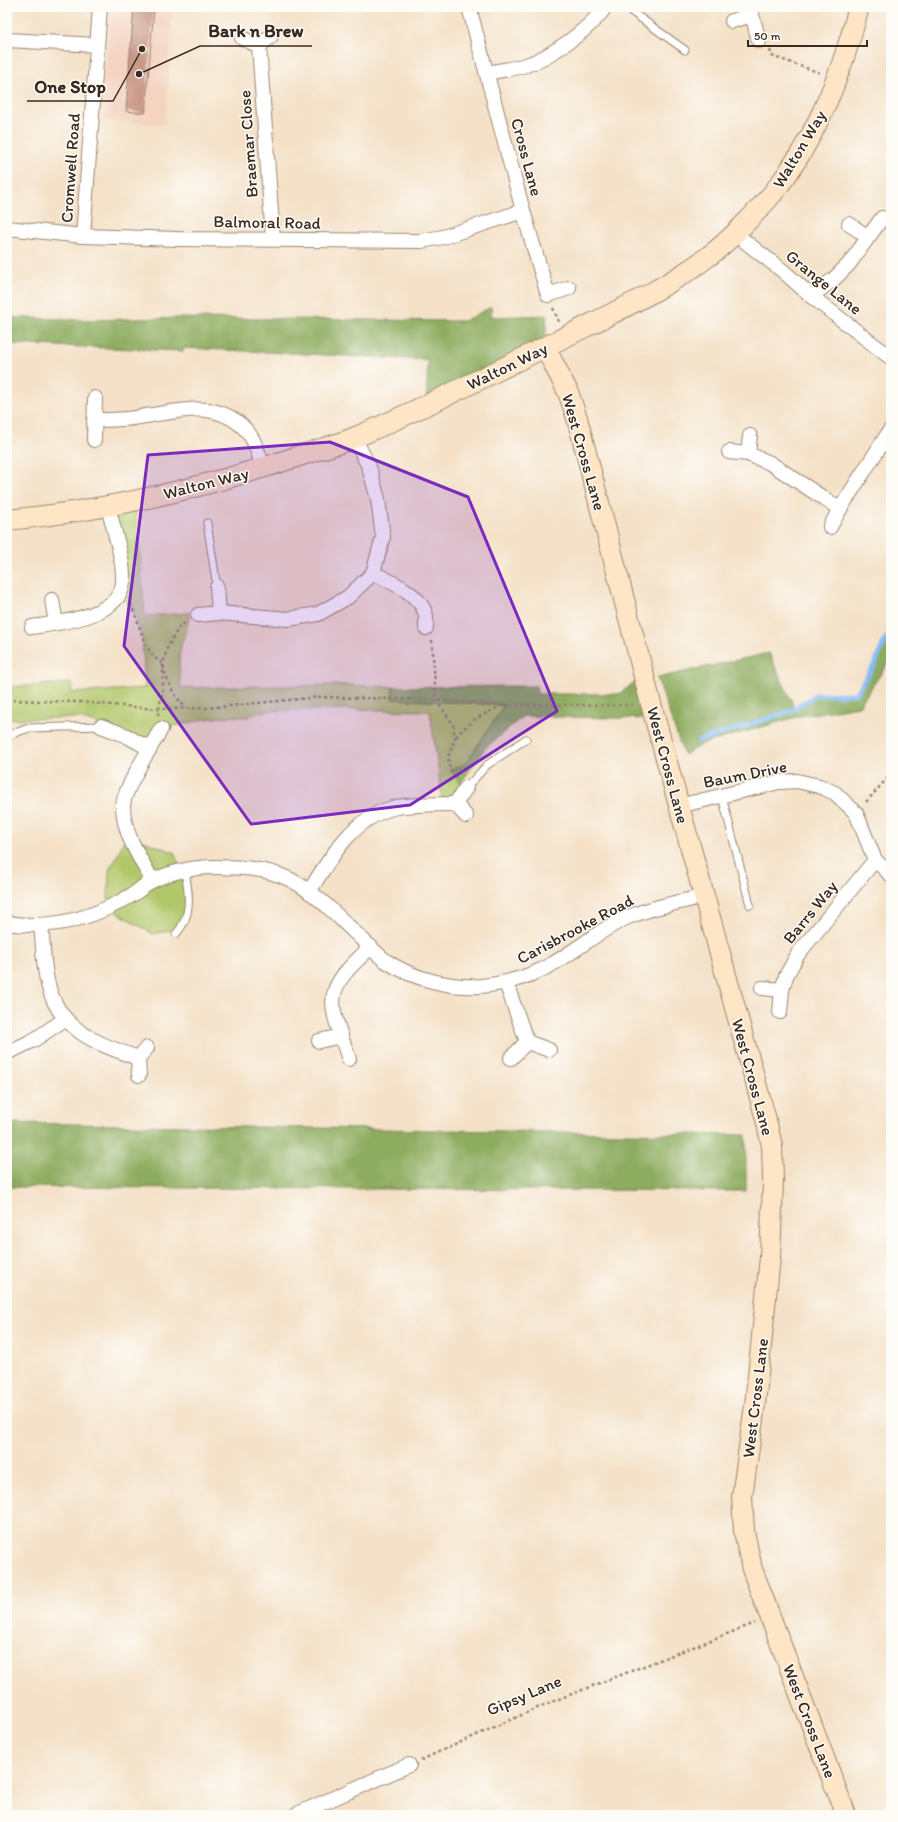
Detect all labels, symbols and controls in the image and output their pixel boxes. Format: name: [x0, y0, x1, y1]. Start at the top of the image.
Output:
callout: Bark n Brew: [200, 16, 312, 46]
text: Bark n Brew: [208, 20, 304, 42]
scale bar: [748, 22, 867, 48]
text: 50 m: [754, 29, 780, 43]
callout: One Stop: [27, 71, 113, 101]
text: One Stop: [34, 76, 106, 98]
street label: Braemar Close: [234, 90, 262, 198]
street label: Walton Way: [768, 106, 830, 192]
street label: Cromwell Road: [56, 112, 84, 224]
street label: Cross Lane: [507, 116, 547, 198]
street label: Balmoral Road: [213, 211, 321, 233]
street label: Grange Lane: [782, 245, 866, 319]
street label: Walton Way: [463, 338, 551, 394]
street label: West Cross Lane: [558, 391, 610, 513]
street label: Walton Way: [161, 463, 251, 503]
street label: West Cross Lane: [643, 704, 693, 826]
street label: Baum Drive: [702, 756, 788, 792]
street label: Barrs Way: [779, 876, 841, 948]
street label: Carisbrooke Road: [513, 890, 637, 968]
street label: West Cross Lane: [728, 1016, 778, 1138]
street label: West Cross Lane: [738, 1337, 772, 1459]
street label: West Cross Lane: [779, 1661, 841, 1781]
street label: Gipsy Lane: [484, 1670, 564, 1720]

